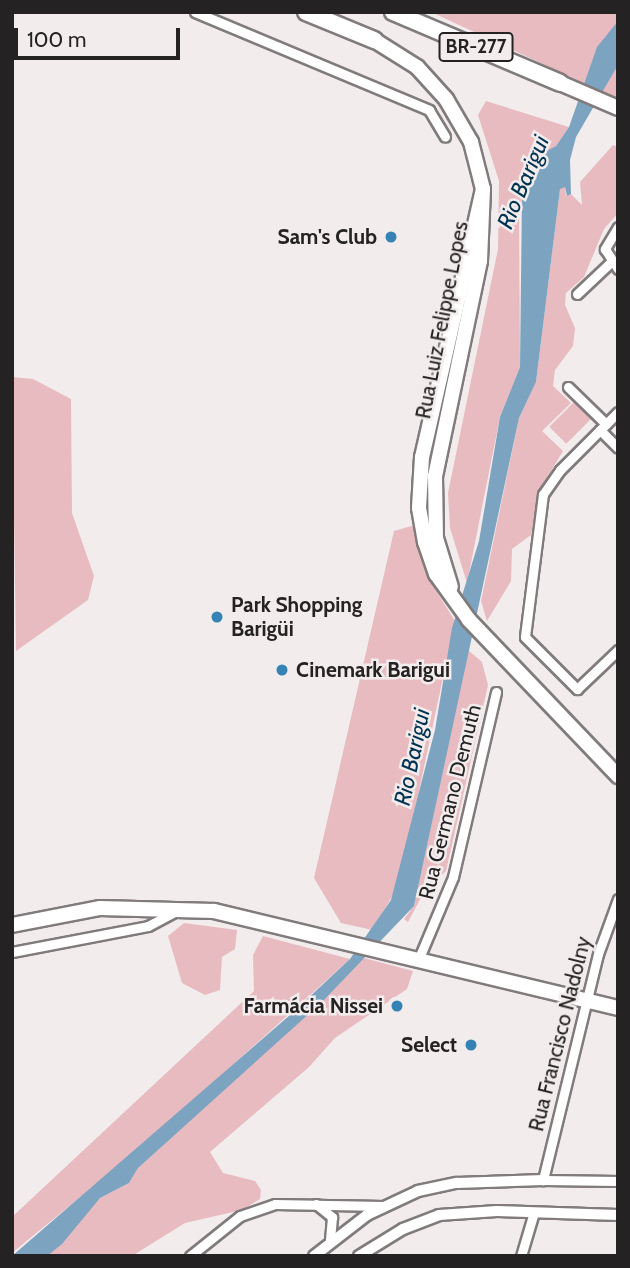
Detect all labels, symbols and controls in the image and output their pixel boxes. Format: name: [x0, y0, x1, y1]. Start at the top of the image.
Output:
scale bar: [18, 14, 184, 58]
text: 100 m: [27, 27, 86, 52]
road number: BR-277: [438, 32, 514, 62]
water label: Rio Barigui: [491, 131, 555, 233]
street label: Rua Luiz Felippe Lopes: [410, 219, 474, 421]
place label: Sam's Club: [277, 224, 377, 250]
marker: Sam's Club: [383, 229, 399, 245]
place label: Park Shopping Barigüi: [231, 592, 362, 642]
marker: Park Shopping Barigüi: [209, 609, 225, 625]
place label: Cinemark Barigui: [296, 657, 450, 683]
marker: Cinemark Barigui: [274, 662, 290, 678]
street label: Rua Germano Demuth: [414, 702, 486, 902]
water label: Rio Barigui: [388, 706, 436, 808]
street label: Rua Francisco Nadolny: [524, 934, 596, 1134]
place label: Farmácia Nissei: [244, 993, 383, 1019]
marker: Farmácia Nissei: [389, 998, 405, 1014]
place label: Select: [401, 1032, 457, 1058]
marker: Select: [463, 1037, 479, 1053]

